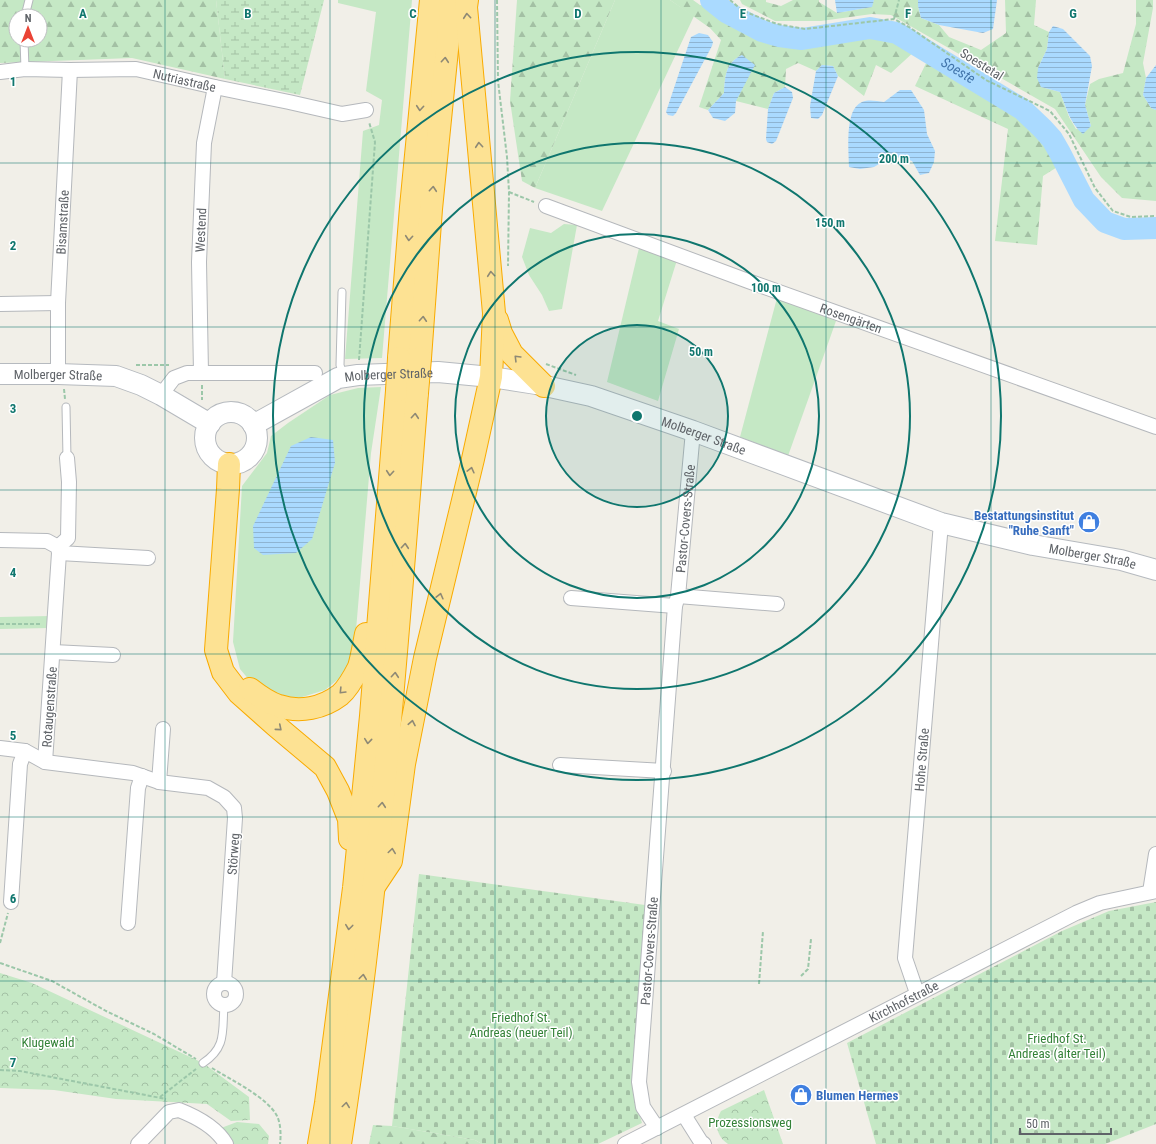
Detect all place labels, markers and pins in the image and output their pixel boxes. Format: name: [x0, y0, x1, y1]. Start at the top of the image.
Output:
centre of rings: [630, 409, 644, 423]
place label: Bestattungsinstitut "Ruhe Sanft": [974, 508, 1074, 538]
shop icon: Bestattungsinstitut "Ruhe Sanft": [1076, 509, 1102, 535]
shop icon: Blumen Hermes: [788, 1082, 814, 1108]
place label: Blumen Hermes: [816, 1088, 899, 1103]

